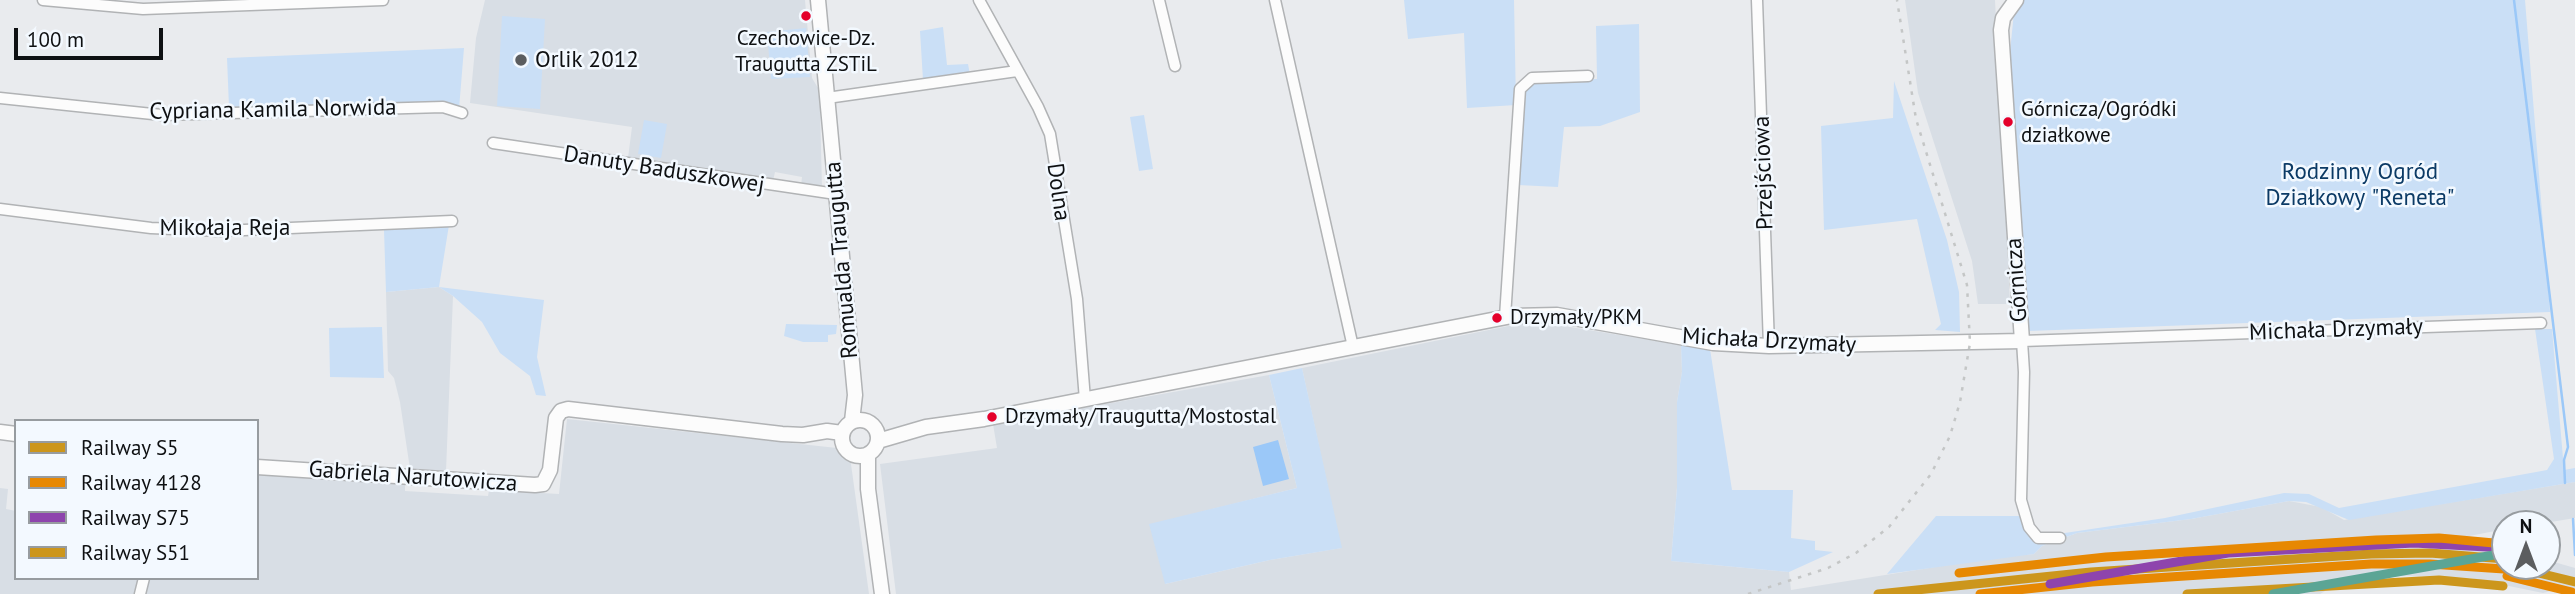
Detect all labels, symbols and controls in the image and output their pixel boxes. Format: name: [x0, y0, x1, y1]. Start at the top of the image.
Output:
marker: Czechowice-Dz. Traugutta ZSTiL: [799, 9, 813, 23]
scale bar: [18, 14, 166, 58]
text: 100 m: [27, 26, 84, 53]
place label: Czechowice-Dz. Traugutta ZSTiL: [735, 26, 877, 76]
place label: Orlik 2012: [535, 46, 639, 74]
marker: Orlik 2012: [513, 52, 529, 68]
street label: Cypriana Kamila Norwida: [149, 94, 397, 126]
place label: Górnicza/Ogródki działkowe: [2021, 97, 2177, 147]
street label: Przejściowa: [1748, 115, 1780, 231]
marker: Górnicza/Ogródki działkowe: [2001, 115, 2015, 129]
street label: Danuty Baduszkowej: [562, 140, 766, 200]
park label: Rodzinny Ogród Działkowy "Reneta": [2266, 158, 2454, 212]
street label: Romualda Traugutta: [820, 160, 864, 360]
street label: Dolna: [1040, 161, 1076, 223]
street label: Mikołaja Reja: [159, 214, 291, 242]
street label: Górnicza: [2000, 237, 2034, 323]
place label: Drzymały/PKM: [1510, 305, 1642, 331]
marker: Drzymały/PKM: [1490, 311, 1504, 325]
street label: Michała Drzymały: [2249, 313, 2423, 347]
street label: Michała Drzymały: [1681, 323, 1857, 359]
place label: Drzymały/Traugutta/Mostostal: [1005, 404, 1276, 430]
marker: Drzymały/Traugutta/Mostostal: [985, 410, 999, 424]
legend: [14, 419, 259, 580]
text: Railway S5: [81, 434, 179, 461]
street label: Gabriela Narutowicza: [308, 456, 518, 498]
text: Railway 4128: [81, 469, 202, 496]
text: Railway S75: [81, 504, 190, 531]
north arrow: [2491, 510, 2561, 580]
text: N: [2520, 514, 2532, 538]
text: Railway S51: [81, 539, 190, 566]

